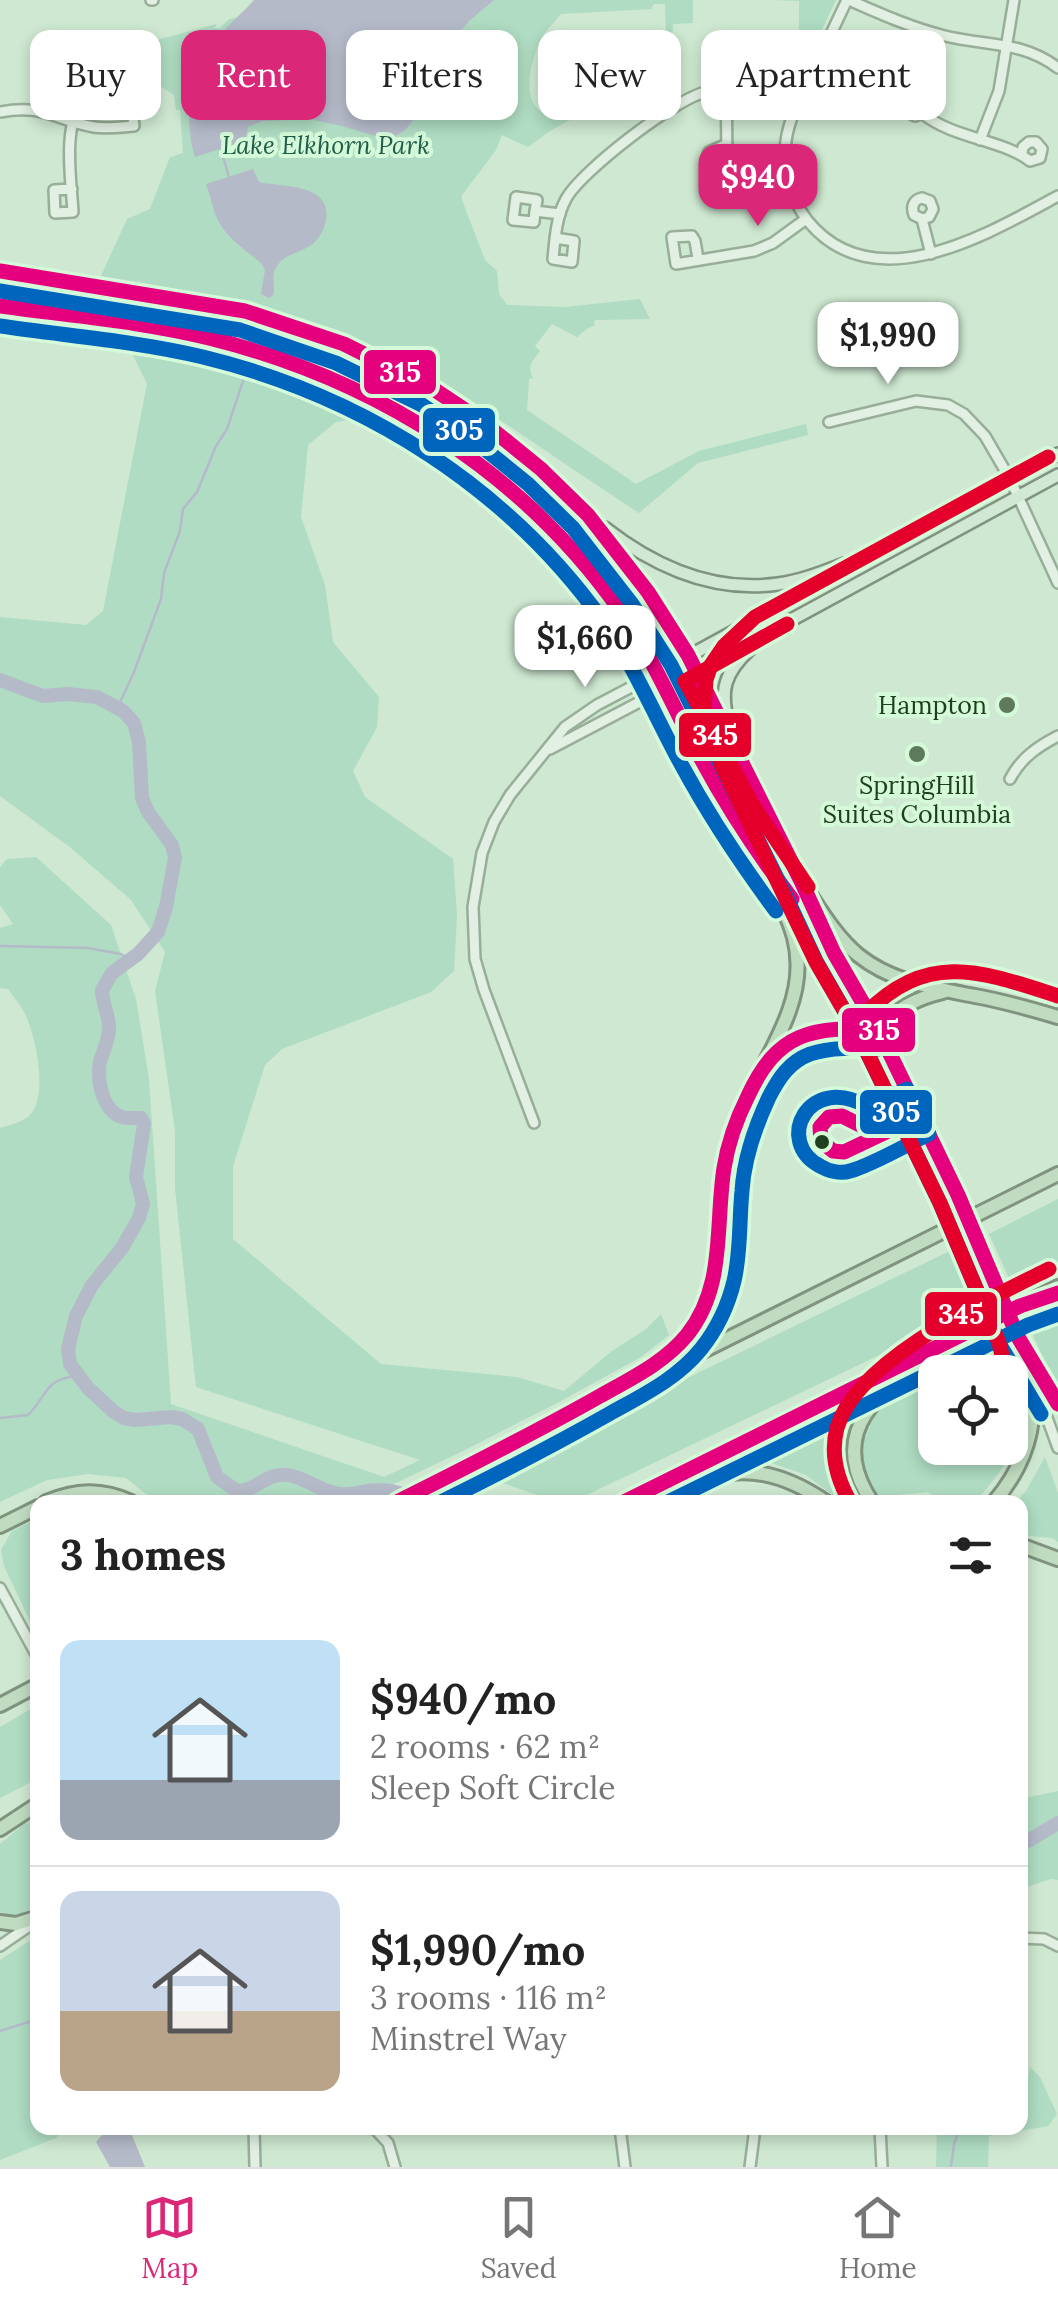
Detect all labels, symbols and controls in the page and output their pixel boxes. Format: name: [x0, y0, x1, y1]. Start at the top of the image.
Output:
chip: Buy: [30, 30, 161, 120]
chip: Rent: [181, 30, 326, 120]
chip: Filters: [346, 30, 518, 120]
chip: New: [538, 30, 681, 120]
chip: Apartment: [701, 30, 946, 120]
park label: Lake Elkhorn Park: [222, 129, 430, 161]
pin: $940: [699, 144, 817, 229]
text: $940: [720, 156, 796, 197]
pin: $1,990: [807, 302, 969, 387]
text: $1,990: [839, 314, 937, 355]
line badge: 315: [362, 348, 438, 396]
text: 315: [379, 354, 421, 390]
line badge: 305: [421, 406, 497, 454]
text: 305: [435, 412, 483, 448]
pin: $1,660: [504, 605, 666, 690]
text: $1,660: [537, 617, 633, 658]
place label: Hampton: [878, 689, 987, 721]
marker: Hampton: [996, 694, 1018, 716]
line badge: 345: [677, 711, 753, 759]
text: 345: [692, 717, 738, 753]
marker: SpringHill Suites Columbia: [906, 743, 928, 765]
place label: SpringHill Suites Columbia: [823, 769, 1011, 830]
line badge: 315: [840, 1006, 917, 1054]
text: 315: [858, 1012, 900, 1048]
line badge: 305: [858, 1088, 934, 1136]
text: 305: [872, 1094, 920, 1130]
unlabelled marker: [812, 1132, 832, 1152]
line badge: 345: [923, 1290, 999, 1338]
text: 345: [938, 1296, 984, 1332]
map controls: [918, 1355, 1028, 1465]
button: locate: [918, 1355, 1028, 1465]
text: 3 homes: [60, 1528, 226, 1582]
icon: filters: [943, 1528, 998, 1583]
text: $940/mo: [370, 1672, 556, 1726]
icon: home: [140, 1680, 260, 1800]
text: 2 rooms · 62 m²: [370, 1726, 600, 1767]
text: Sleep Soft Circle: [370, 1767, 616, 1808]
text: $1,990/mo: [370, 1923, 585, 1977]
icon: home: [140, 1931, 260, 2051]
text: 3 rooms · 116 m²: [370, 1977, 607, 2018]
text: Minstrel Way: [370, 2018, 567, 2059]
tab: Map: [141, 2190, 198, 2286]
tab: Saved: [481, 2190, 556, 2286]
tab: Home: [839, 2190, 917, 2286]

